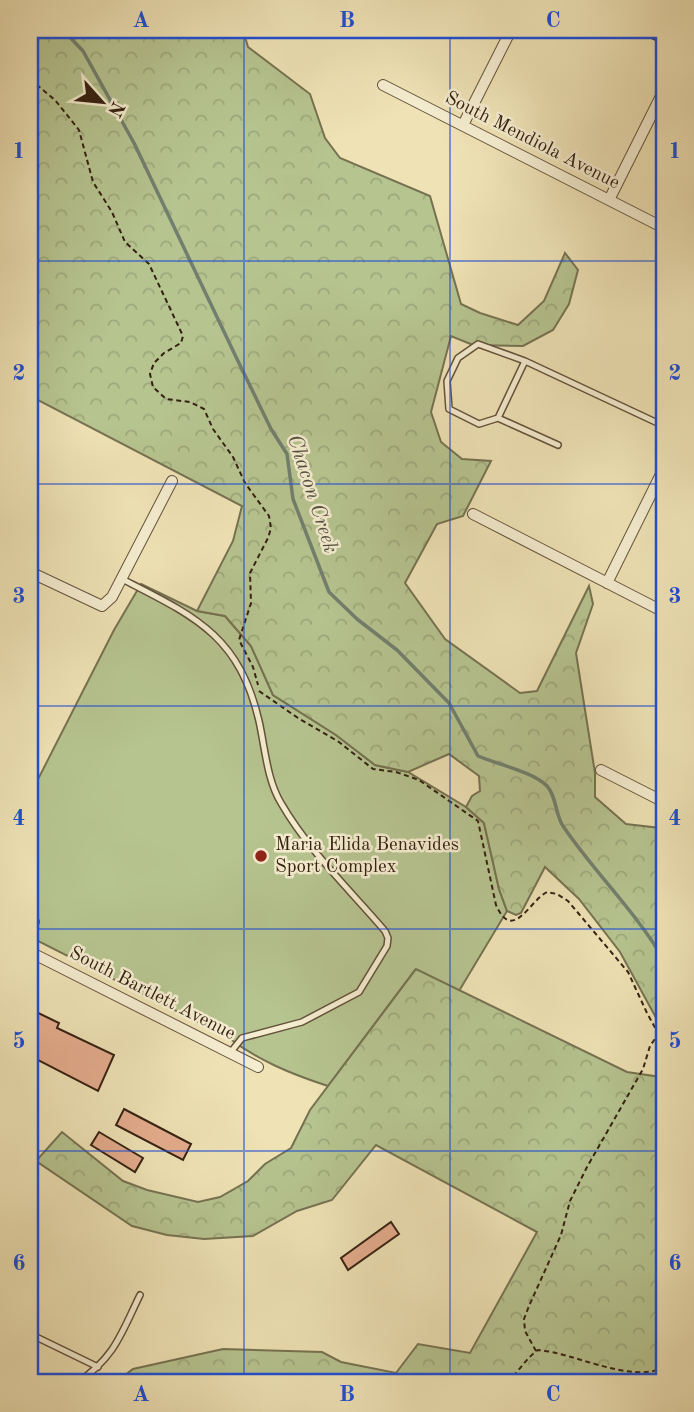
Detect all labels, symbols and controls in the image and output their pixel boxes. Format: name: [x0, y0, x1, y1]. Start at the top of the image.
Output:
text: A: [132, 9, 150, 32]
text: B: [339, 9, 355, 32]
text: C: [545, 9, 561, 32]
north arrow: [66, 66, 136, 136]
street label: South Mendiola Avenue: [442, 89, 622, 193]
text: N: [103, 98, 127, 120]
text: 1: [12, 140, 26, 163]
text: 1: [668, 140, 682, 163]
text: 2: [12, 362, 26, 385]
text: 2: [668, 362, 682, 385]
water label: Chacon Creek: [283, 432, 341, 556]
text: 3: [12, 585, 26, 608]
text: 3: [668, 585, 682, 608]
text: 4: [12, 807, 26, 830]
text: 4: [668, 807, 682, 830]
place label: Maria Elida Benavides Sport Complex: [275, 836, 459, 877]
marker: Maria Elida Benavides Sport Complex: [253, 848, 269, 864]
street label: South Bartlett Avenue: [66, 944, 238, 1044]
text: 5: [12, 1030, 26, 1053]
text: 5: [668, 1030, 682, 1053]
text: 6: [12, 1252, 26, 1275]
text: 6: [668, 1252, 682, 1275]
text: A: [132, 1383, 150, 1406]
text: B: [339, 1383, 355, 1406]
text: C: [545, 1383, 561, 1406]

